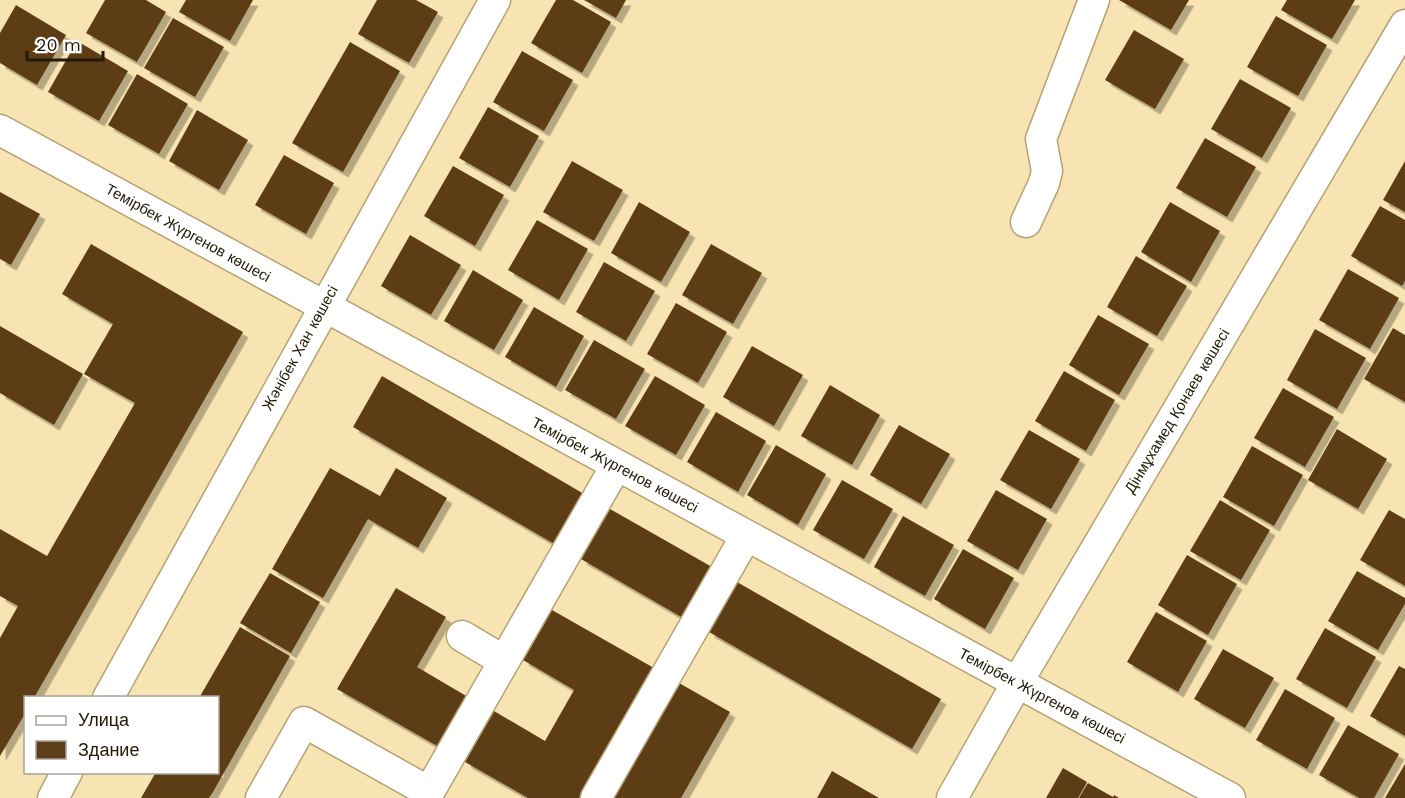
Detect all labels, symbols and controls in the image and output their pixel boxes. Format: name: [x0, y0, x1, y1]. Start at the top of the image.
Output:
scale bar: [27, 24, 104, 62]
text: 20 m: [36, 34, 81, 55]
street label: Темірбек Жүргенов көшесі: [102, 180, 274, 286]
street label: Жәнібек Хан көшесі: [258, 282, 342, 414]
street label: Дінмұхамед Қонаев көшесі: [1121, 325, 1233, 497]
street label: Темірбек Жүргенов көшесі: [529, 413, 701, 517]
street label: Темірбек Жүргенов көшесі: [956, 644, 1128, 748]
legend: [24, 696, 219, 774]
text: Улица: [78, 709, 130, 730]
text: Здание: [78, 739, 139, 760]

